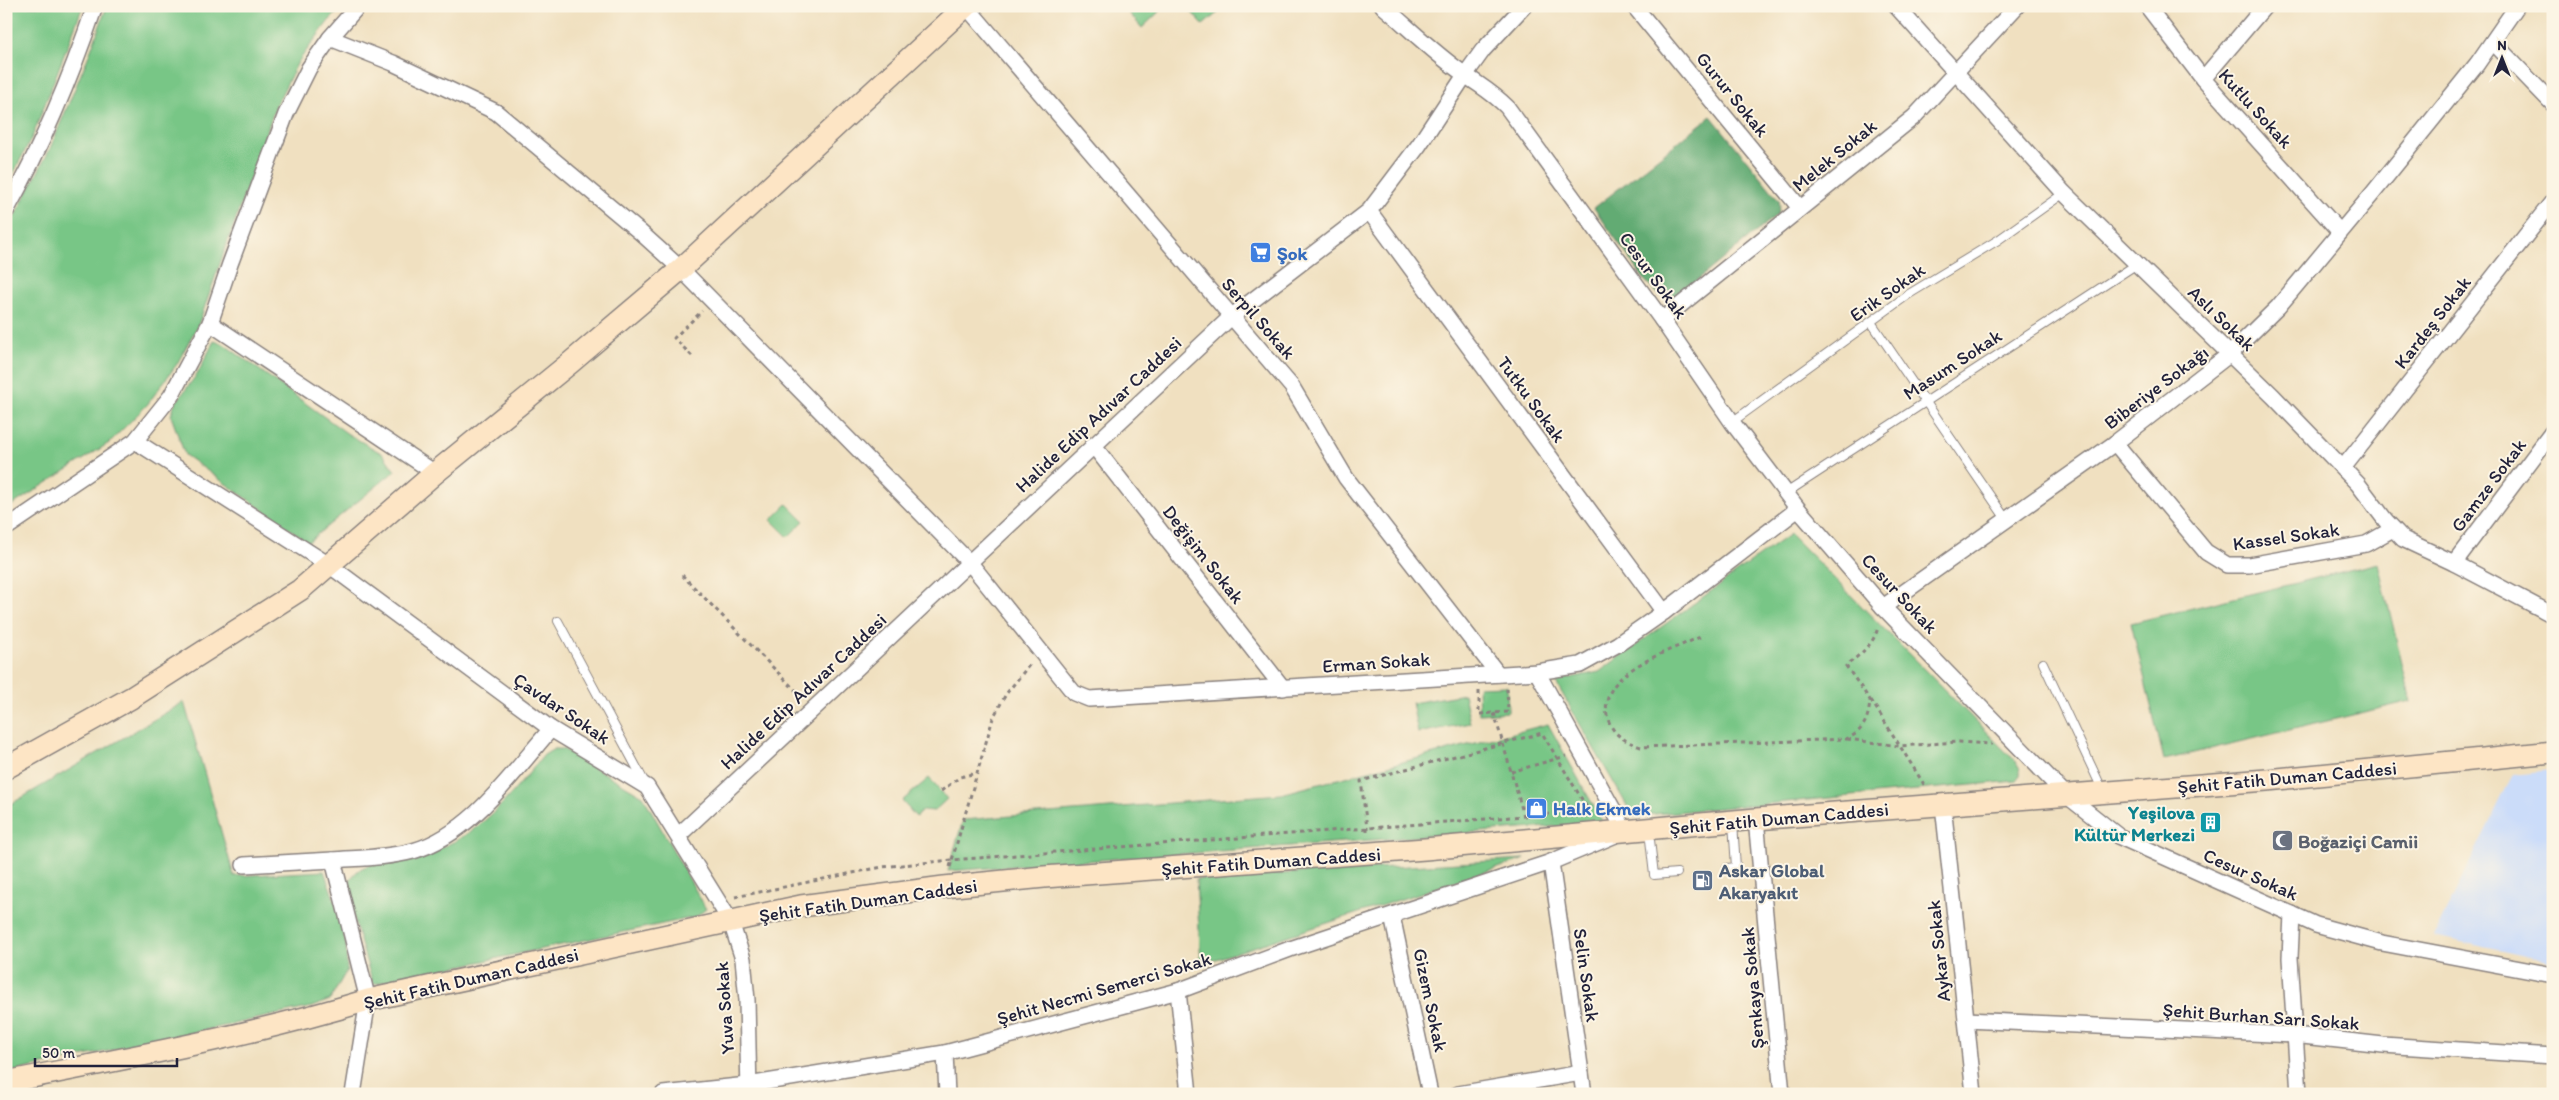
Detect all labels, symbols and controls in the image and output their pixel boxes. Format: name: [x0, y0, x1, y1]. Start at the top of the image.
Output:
north arrow: [2476, 32, 2526, 82]
text: N: [2497, 37, 2507, 54]
street label: Gurur Sokak: [1691, 47, 1774, 142]
street label: Kutlu Sokak: [2214, 64, 2298, 153]
street label: Melek Sokak: [1787, 114, 1881, 196]
street label: Cesur Sokak: [1614, 228, 1693, 323]
supermarket icon: Şok: [1249, 241, 1273, 265]
place label: Şok: [1277, 242, 1307, 265]
street label: Erik Sokak: [1845, 258, 1929, 327]
street label: Kardeş Sokak: [2389, 271, 2476, 373]
street label: Serpil Sokak: [1217, 273, 1301, 364]
street label: Aslı Sokak: [2183, 281, 2260, 356]
street label: Masum Sokak: [1899, 324, 2006, 405]
street label: Halide Edip Adıvar Caddesi: [1010, 331, 1186, 497]
street label: Biberiye Sokağı: [2099, 341, 2213, 434]
street label: Tutku Sokak: [1493, 352, 1571, 447]
street label: Gamze Sokak: [2446, 434, 2531, 536]
street label: Değişim Sokak: [1158, 500, 1249, 608]
street label: Kassel Sokak: [2231, 518, 2341, 555]
street label: Cesur Sokak: [1857, 548, 1943, 638]
street label: Halide Edip Adıvar Caddesi: [715, 608, 891, 774]
street label: Erman Sokak: [1321, 647, 1431, 678]
street label: Çavdar Sokak: [509, 668, 615, 749]
street label: Şehit Fatih Duman Caddesi: [2176, 756, 2398, 799]
shop icon: Halk Ekmek: [1525, 796, 1549, 820]
place label: Halk Ekmek: [1553, 797, 1651, 820]
street label: Şehit Fatih Duman Caddesi: [1668, 797, 1890, 840]
place label: Yeşilova Kültür Merkezi: [2074, 801, 2196, 846]
building icon: Yeşilova Kültür Merkezi: [2199, 811, 2223, 835]
mosque icon: Boğaziçi Camii: [2270, 829, 2294, 853]
place label: Boğaziçi Camii: [2298, 830, 2418, 853]
street label: Şehit Fatih Duman Caddesi: [1160, 842, 1382, 881]
street label: Cesur Sokak: [2200, 843, 2302, 906]
place label: Askar Global Akaryakıt: [1718, 859, 1825, 904]
fuel station icon: Askar Global Akaryakıt: [1691, 869, 1715, 893]
street label: Şehit Fatih Duman Caddesi: [757, 874, 979, 927]
street label: Aykar Sokak: [1922, 899, 1955, 1003]
street label: Şenkaya Sokak: [1736, 926, 1769, 1050]
street label: Selin Sokak: [1569, 927, 1604, 1024]
street label: Şehit Fatih Duman Caddesi: [361, 943, 581, 1014]
street label: Gizem Sokak: [1408, 946, 1453, 1054]
street label: Şehit Necmi Semerci Sokak: [994, 947, 1214, 1030]
street label: Yuva Sokak: [710, 961, 739, 1055]
street label: Şehit Burhan Sarı Sokak: [2162, 998, 2360, 1035]
scale bar: [35, 1035, 178, 1067]
text: 50 m: [42, 1044, 75, 1062]

